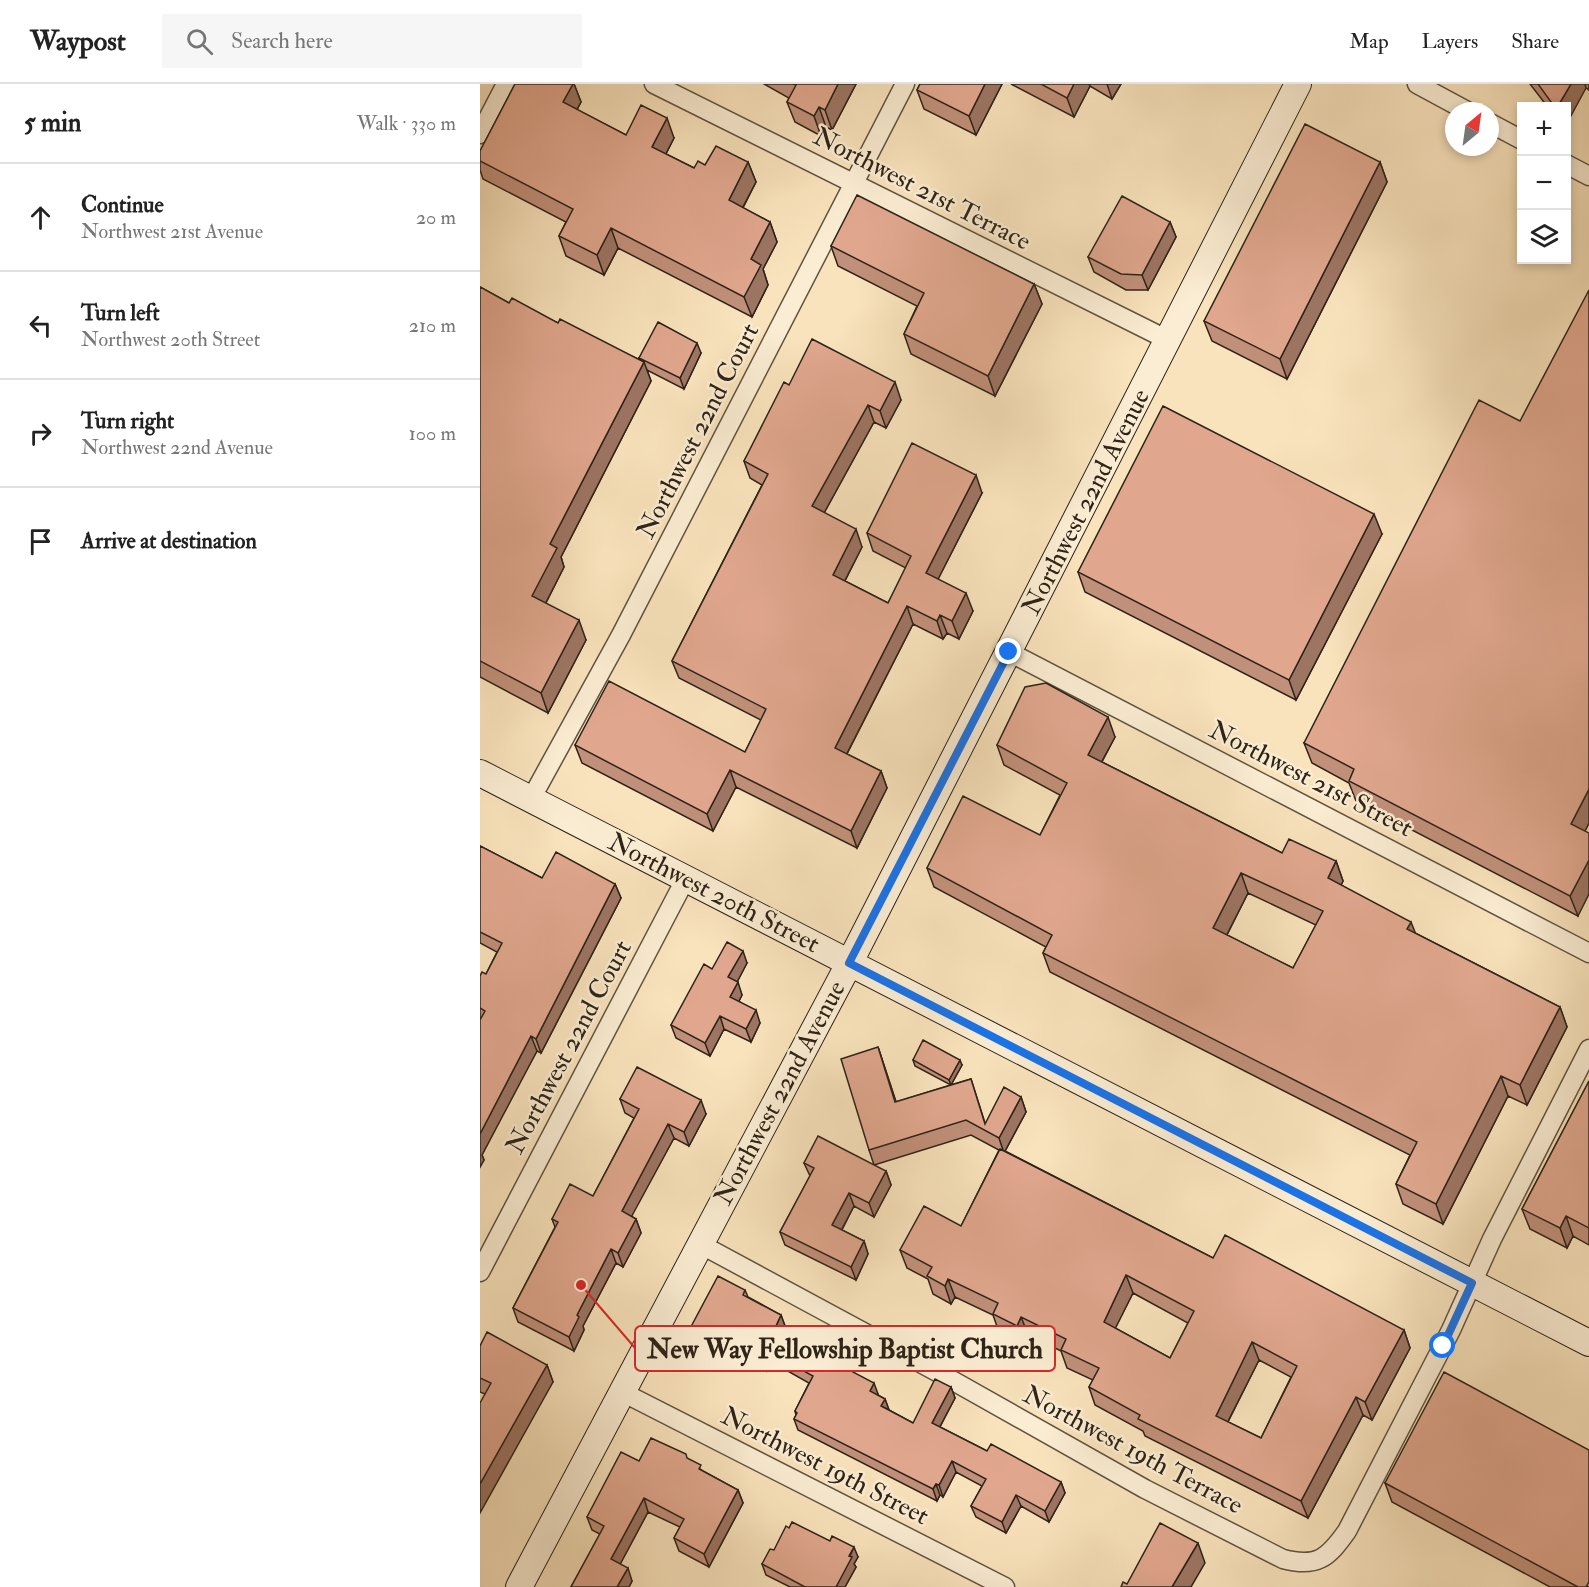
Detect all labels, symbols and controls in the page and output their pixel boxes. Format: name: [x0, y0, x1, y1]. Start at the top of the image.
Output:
search box: [162, 14, 582, 68]
text: Waypost: [30, 24, 126, 59]
icon: search: [183, 25, 216, 58]
text: Search here: [231, 27, 333, 55]
text: Map: [1349, 28, 1389, 55]
text: Layers: [1422, 28, 1478, 55]
text: Share: [1511, 28, 1559, 55]
north arrow: [1445, 102, 1499, 156]
map controls: [1517, 102, 1571, 264]
button: +: [1517, 102, 1571, 156]
text: 5 min: [24, 107, 81, 139]
text: Walk · 330 m: [357, 111, 456, 136]
street label: Northwest 21st Terrace: [808, 120, 1036, 258]
button: −: [1517, 156, 1571, 210]
text: Continue: [81, 191, 164, 219]
icon: ahead: [24, 201, 57, 234]
text: 20 m: [416, 205, 456, 230]
button: layers: [1517, 210, 1571, 264]
text: Northwest 21st Avenue: [81, 219, 263, 244]
text: Turn left: [81, 299, 160, 327]
icon: left: [24, 309, 57, 342]
text: 210 m: [409, 313, 456, 338]
street label: Northwest 22nd Court: [630, 318, 766, 544]
text: Northwest 20th Street: [81, 327, 260, 352]
street label: Northwest 22nd Avenue: [1015, 384, 1157, 620]
text: Turn right: [81, 407, 174, 435]
icon: right: [24, 417, 57, 450]
text: 100 m: [409, 421, 456, 446]
text: Northwest 22nd Avenue: [81, 435, 273, 460]
icon: arrive: [24, 525, 57, 558]
text: Arrive at destination: [81, 527, 257, 555]
route end: [995, 638, 1021, 664]
street label: Northwest 21st Street: [1204, 714, 1418, 844]
street label: Northwest 20th Street: [603, 826, 825, 960]
street label: Northwest 22nd Court: [499, 935, 639, 1159]
street label: Northwest 22nd Avenue: [707, 975, 853, 1211]
callout: New Way Fellowship Baptist Church: [635, 1326, 1055, 1371]
route start: [1429, 1332, 1455, 1358]
text: New Way Fellowship Baptist Church: [646, 1333, 1044, 1367]
street label: Northwest 19th Terrace: [1018, 1378, 1249, 1522]
street label: Northwest 19th Street: [716, 1400, 934, 1532]

